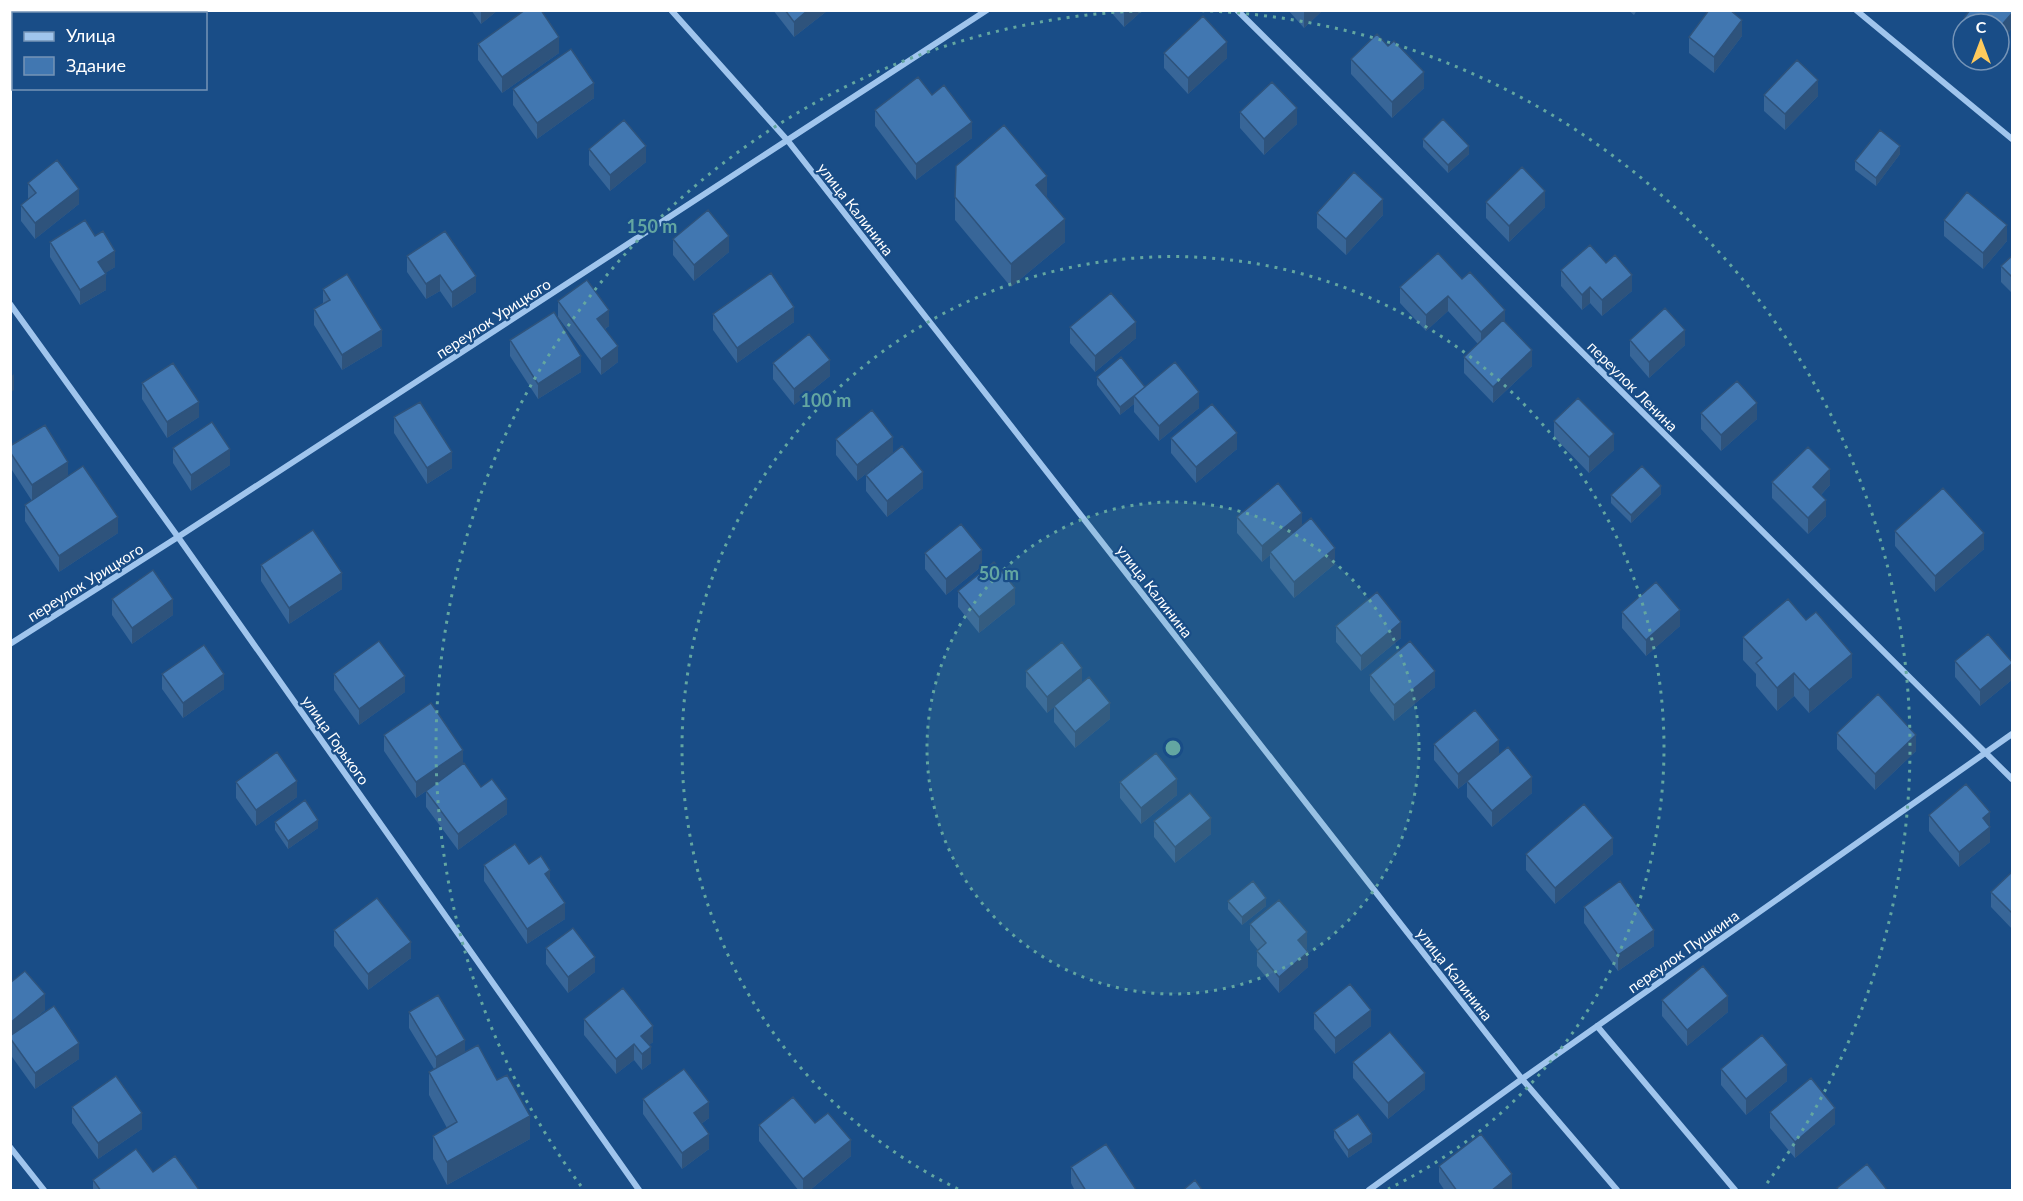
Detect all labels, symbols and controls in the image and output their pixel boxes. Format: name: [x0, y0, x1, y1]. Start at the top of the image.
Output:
legend: [12, 12, 207, 90]
north arrow: [1951, 12, 2011, 72]
text: С: [1976, 17, 1987, 36]
text: Улица: [66, 24, 116, 46]
text: Здание: [66, 54, 126, 76]
street label: улица Калинина: [814, 159, 898, 259]
text: 150 m: [627, 215, 677, 237]
street label: переулок Урицкого: [432, 274, 554, 362]
street label: переулок Ленина: [1584, 337, 1682, 435]
text: 100 m: [801, 389, 851, 411]
street label: переулок Урицкого: [24, 539, 146, 625]
street label: улица Калинина: [1113, 541, 1197, 641]
text: 50 m: [979, 562, 1019, 584]
street label: улица Горького: [299, 692, 373, 788]
centre of rings: [1163, 738, 1183, 758]
street label: переулок Пушкина: [1624, 906, 1742, 996]
street label: улица Калинина: [1413, 924, 1497, 1024]

